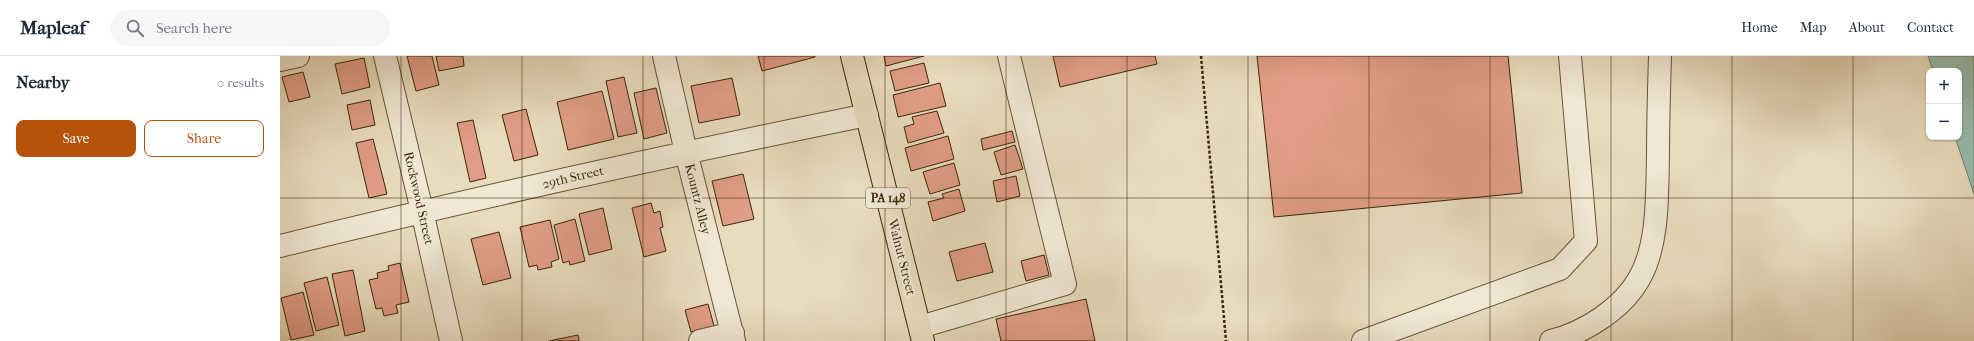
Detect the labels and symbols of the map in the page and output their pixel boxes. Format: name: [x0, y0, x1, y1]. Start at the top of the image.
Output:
street label: Rockwood Street: [401, 150, 437, 246]
street label: Kountz Alley: [682, 162, 714, 237]
street label: 29th Street: [541, 163, 606, 191]
road number: PA 148: [866, 188, 910, 208]
street label: Walnut Street: [885, 216, 919, 297]

